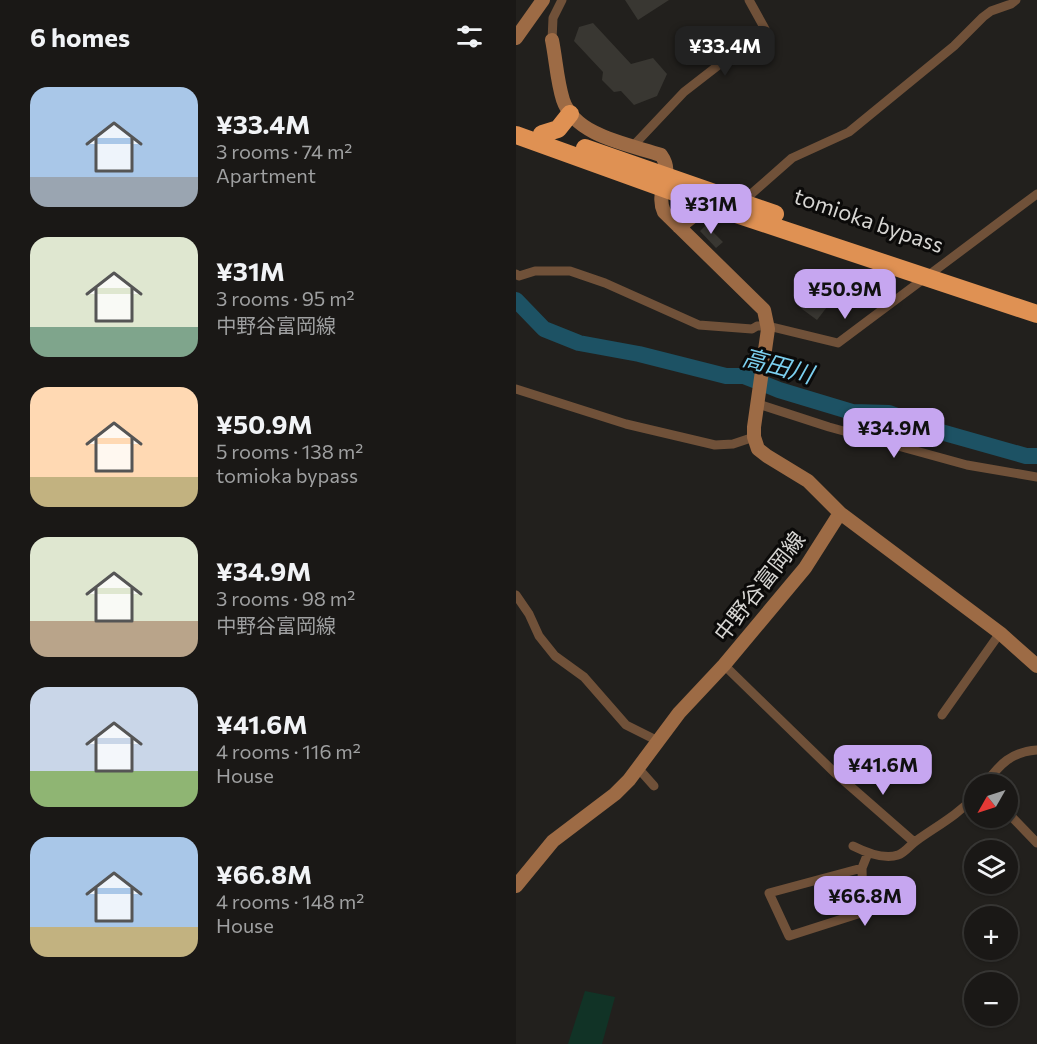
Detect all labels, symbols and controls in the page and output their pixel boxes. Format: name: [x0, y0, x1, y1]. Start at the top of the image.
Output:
icon: filters: [453, 20, 486, 53]
text: 6 homes: [30, 21, 130, 52]
pin: ¥33.4M: [676, 26, 774, 77]
text: ¥33.4M: [689, 33, 761, 57]
text: ¥33.4M: [216, 108, 310, 139]
icon: home: [78, 111, 150, 183]
text: 3 rooms · 74 m²: [216, 139, 352, 163]
text: Apartment: [216, 163, 316, 187]
street label: tomioka bypass: [791, 182, 947, 258]
pin: ¥31M: [675, 184, 747, 235]
text: ¥31M: [685, 191, 737, 215]
text: ¥31M: [216, 255, 285, 286]
icon: home: [78, 261, 150, 333]
pin: ¥50.9M: [796, 269, 894, 320]
text: ¥50.9M: [808, 276, 882, 300]
text: 3 rooms · 95 m²: [216, 286, 355, 310]
text: 中野谷富岡線: [216, 313, 336, 337]
water label: 高田川: [739, 342, 819, 389]
text: ¥50.9M: [216, 408, 313, 439]
pin: ¥34.9M: [845, 408, 943, 459]
icon: home: [78, 411, 150, 483]
text: ¥34.9M: [857, 415, 931, 439]
text: 5 rooms · 138 m²: [216, 439, 363, 463]
text: tomioka bypass: [216, 463, 358, 487]
street label: 中野谷富岡線: [708, 526, 810, 646]
text: ¥34.9M: [216, 555, 311, 586]
icon: home: [78, 561, 150, 633]
text: 3 rooms · 98 m²: [216, 586, 355, 610]
text: 中野谷富岡線: [216, 613, 336, 637]
text: ¥41.6M: [216, 708, 307, 739]
icon: home: [78, 711, 150, 783]
text: 4 rooms · 116 m²: [216, 739, 361, 763]
pin: ¥41.6M: [834, 745, 932, 796]
text: ¥41.6M: [848, 752, 918, 776]
text: House: [216, 763, 274, 787]
north arrow: [964, 774, 1018, 828]
map controls: [964, 774, 1018, 1026]
button: layers: [964, 840, 1018, 894]
text: ¥66.8M: [216, 858, 312, 889]
icon: home: [78, 861, 150, 933]
pin: ¥66.8M: [816, 876, 914, 927]
text: ¥66.8M: [828, 883, 902, 907]
text: 4 rooms · 148 m²: [216, 889, 364, 913]
button: +: [964, 906, 1018, 960]
text: House: [216, 913, 274, 937]
button: −: [964, 972, 1018, 1026]

